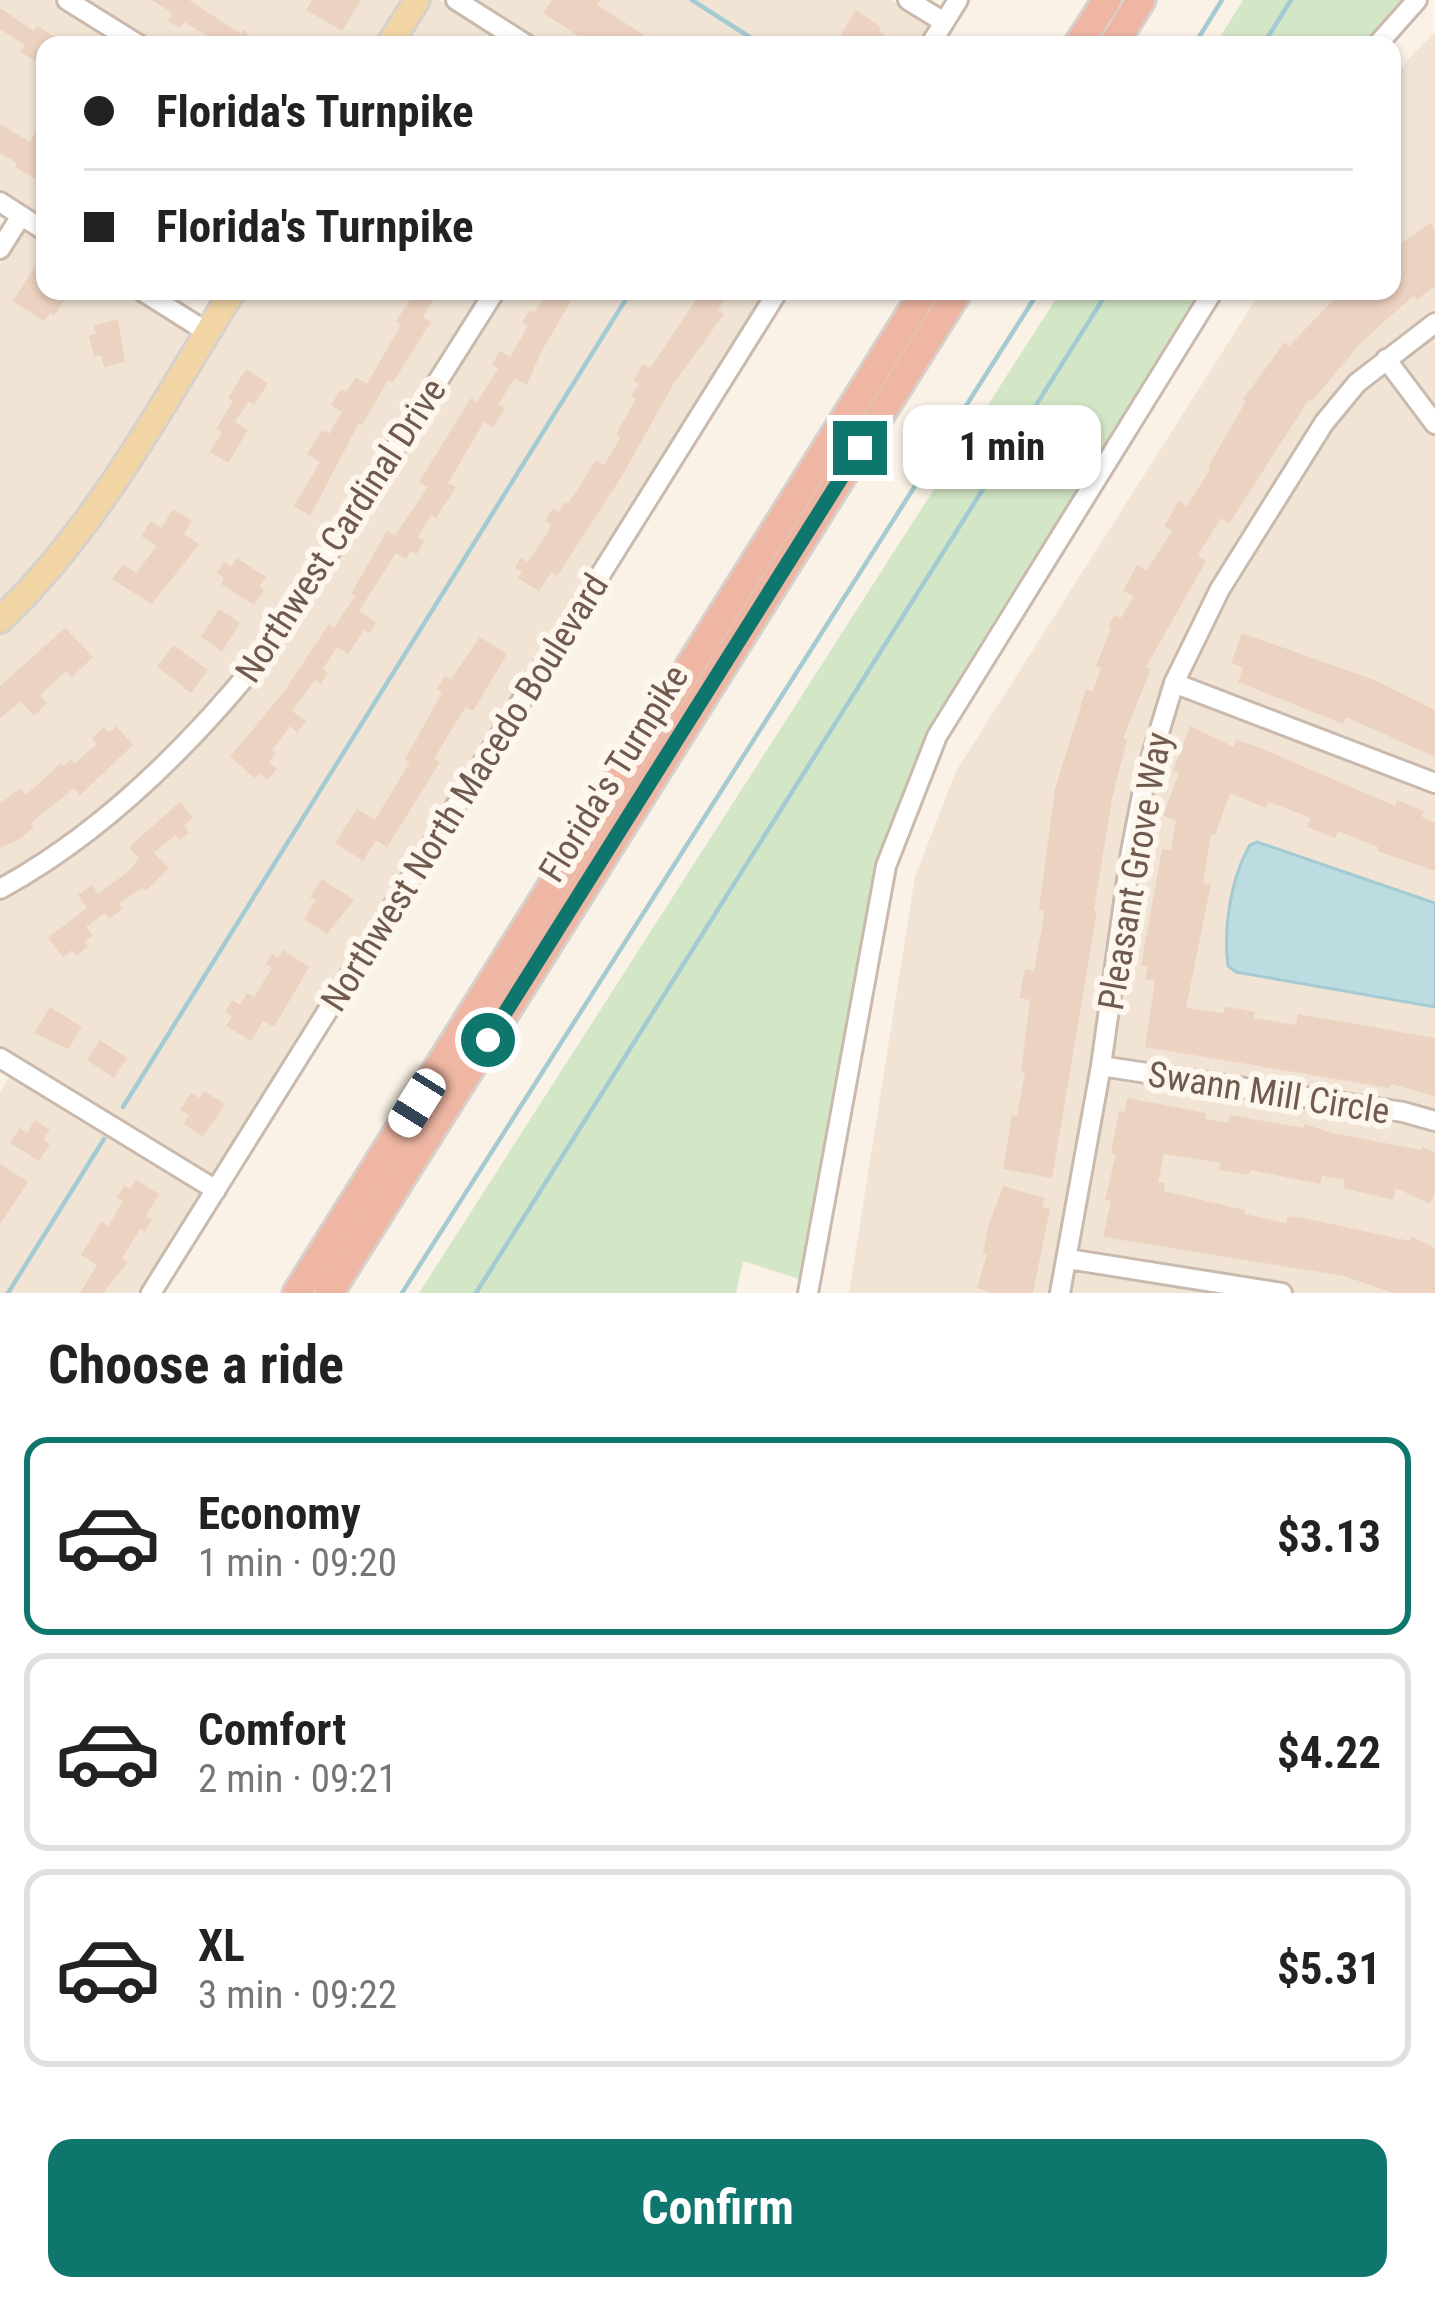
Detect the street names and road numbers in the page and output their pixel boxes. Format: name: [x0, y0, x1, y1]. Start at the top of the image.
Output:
street label: Northwest Cardinal Drive: [227, 371, 455, 690]
street label: Northwest North Macedo Boulevard: [313, 566, 617, 1019]
street label: Florida's Turnpike: [531, 658, 697, 890]
street label: Pleasant Grove Way: [1090, 729, 1180, 1013]
street label: Swann Mill Circle: [1145, 1053, 1393, 1133]

